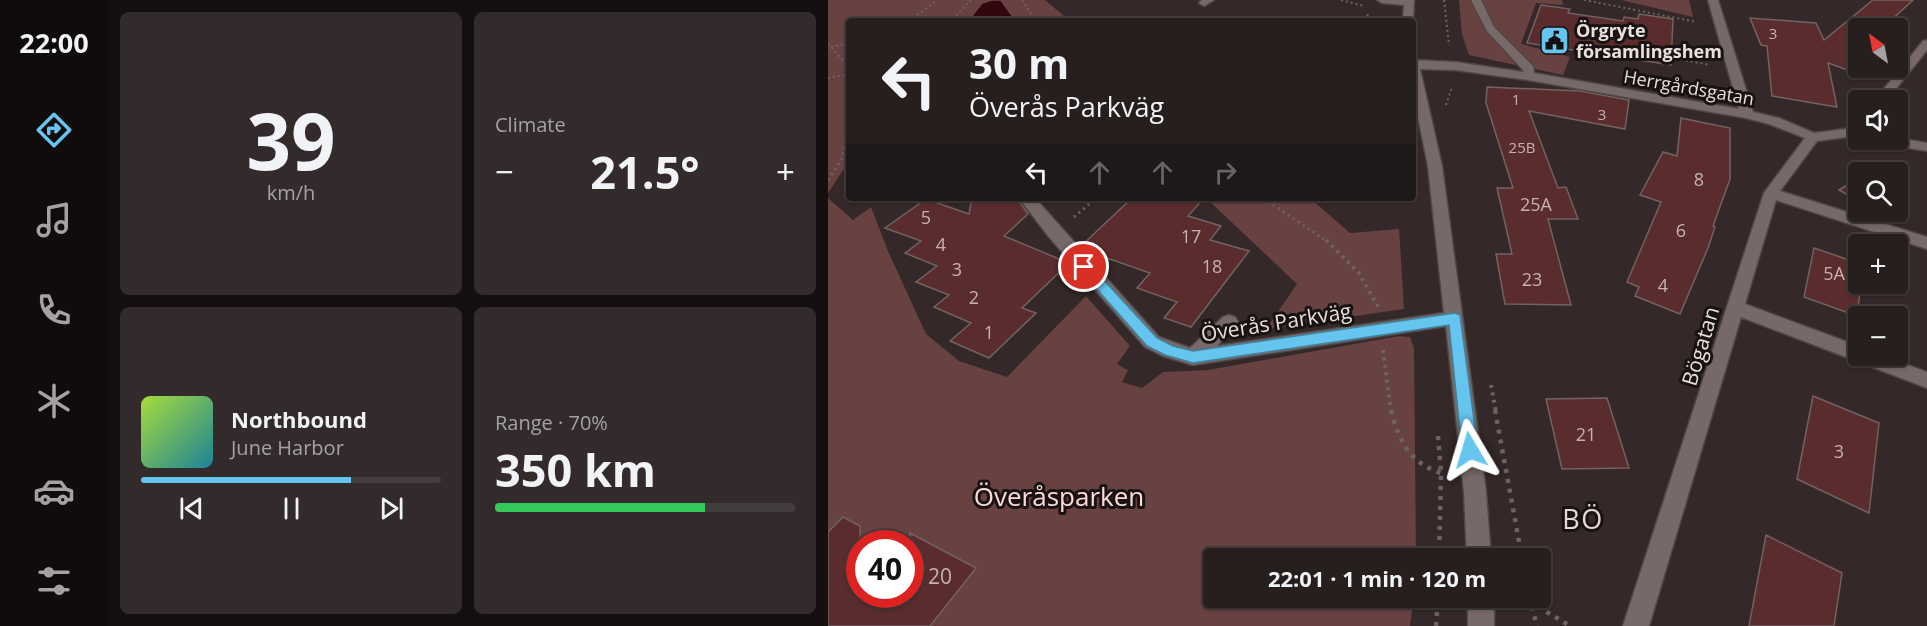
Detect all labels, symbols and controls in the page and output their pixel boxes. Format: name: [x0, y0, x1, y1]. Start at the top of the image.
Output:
place label: Örgryte församlingshem: [1576, 18, 1722, 63]
north arrow: [1848, 18, 1908, 78]
map controls: [1848, 18, 1908, 366]
house number: 3: [1769, 23, 1777, 43]
text: 22:00: [19, 24, 89, 61]
public building icon: Örgryte församlingshem: [1539, 24, 1571, 56]
text: 30 m: [969, 34, 1069, 91]
icon: left: [870, 42, 948, 120]
street label: Herrgårdsgatan: [1622, 64, 1756, 110]
text: 39: [246, 87, 336, 193]
text: Överås Parkväg: [969, 88, 1164, 125]
house number: 1: [1512, 89, 1520, 109]
button: sound: [1848, 90, 1908, 150]
house number: 3: [1598, 104, 1606, 124]
icon: directions: [33, 109, 75, 151]
text: Climate: [495, 111, 566, 138]
house number: 25B: [1509, 137, 1535, 157]
text: 21.5°: [590, 141, 700, 202]
text: −: [495, 149, 514, 194]
text: +: [776, 149, 795, 194]
icon: left: [1020, 156, 1053, 189]
icon: ahead: [1083, 156, 1116, 189]
icon: ahead: [1146, 156, 1179, 189]
icon: right: [1209, 156, 1242, 189]
button: search: [1848, 162, 1908, 222]
house number: 8: [1694, 167, 1704, 191]
text: km/h: [267, 179, 315, 206]
house number: 25A: [1520, 192, 1553, 216]
icon: music: [33, 199, 75, 241]
house number: 5: [921, 205, 931, 229]
house number: 6: [1676, 218, 1686, 242]
house number: 17: [1181, 224, 1201, 248]
house number: 4: [936, 232, 946, 256]
button: +: [1848, 234, 1908, 294]
pin: [1058, 241, 1109, 292]
icon: arrive: [1067, 250, 1100, 283]
house number: 18: [1202, 254, 1222, 278]
house number: 3: [952, 257, 962, 281]
house number: 5A: [1823, 261, 1845, 285]
house number: 23: [1522, 267, 1542, 291]
house number: 4: [1658, 273, 1668, 297]
house number: 2: [969, 285, 979, 309]
icon: phone: [33, 289, 75, 331]
street label: Överås Parkväg: [1199, 296, 1353, 348]
street label: Bögatan: [1675, 303, 1725, 389]
button: −: [1848, 306, 1908, 366]
house number: 1: [984, 320, 994, 344]
icon: climate: [33, 380, 75, 422]
text: Northbound: [231, 404, 367, 434]
text: Range · 70%: [495, 409, 608, 436]
position arrow: [1438, 418, 1502, 482]
house number: 21: [1576, 422, 1596, 446]
text: June Harbor: [231, 434, 344, 461]
text: 350 km: [495, 439, 656, 500]
house number: 3: [1834, 439, 1844, 463]
icon: car: [33, 470, 75, 512]
park label: Överåsparken: [974, 478, 1144, 514]
icon: previous: [175, 492, 208, 525]
icon: pause: [275, 492, 308, 525]
icon: next: [375, 492, 408, 525]
district label: BÖ: [1562, 500, 1604, 537]
speed limit sign: 40: [846, 530, 924, 608]
icon: filters: [33, 560, 75, 602]
house number: 20: [928, 562, 952, 590]
text: 22:01 · 1 min · 120 m: [1268, 563, 1486, 593]

